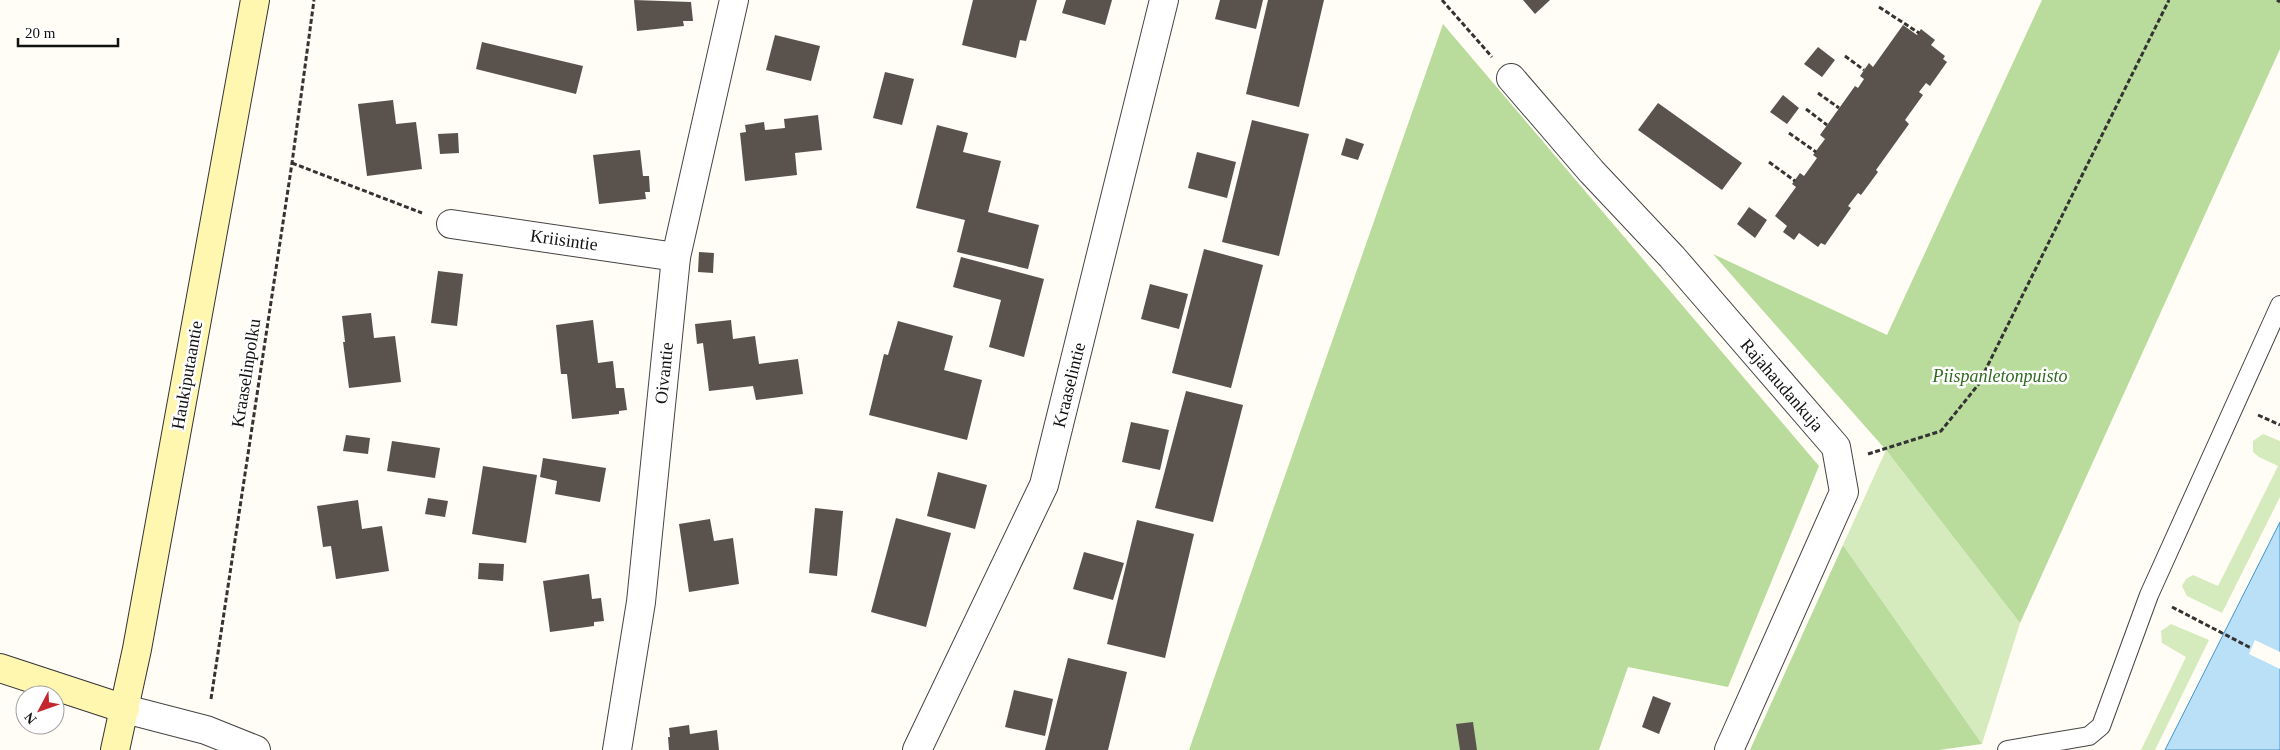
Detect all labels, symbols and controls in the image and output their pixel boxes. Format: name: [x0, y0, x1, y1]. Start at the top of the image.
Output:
scale bar: [18, 15, 118, 47]
text: 20 m: [25, 25, 56, 41]
street label: Kriisintie: [529, 225, 599, 255]
street label: Kraaselinpolku: [228, 317, 264, 429]
street label: Haukiputaantie: [168, 319, 206, 431]
street label: Rajahaudankuja: [1736, 335, 1828, 435]
street label: Kraaselintie: [1049, 340, 1089, 430]
street label: Oivantie: [651, 341, 677, 405]
park label: Piispanletonpuisto: [1932, 366, 2068, 386]
north arrow: [15, 685, 65, 735]
text: N: [22, 709, 40, 727]

